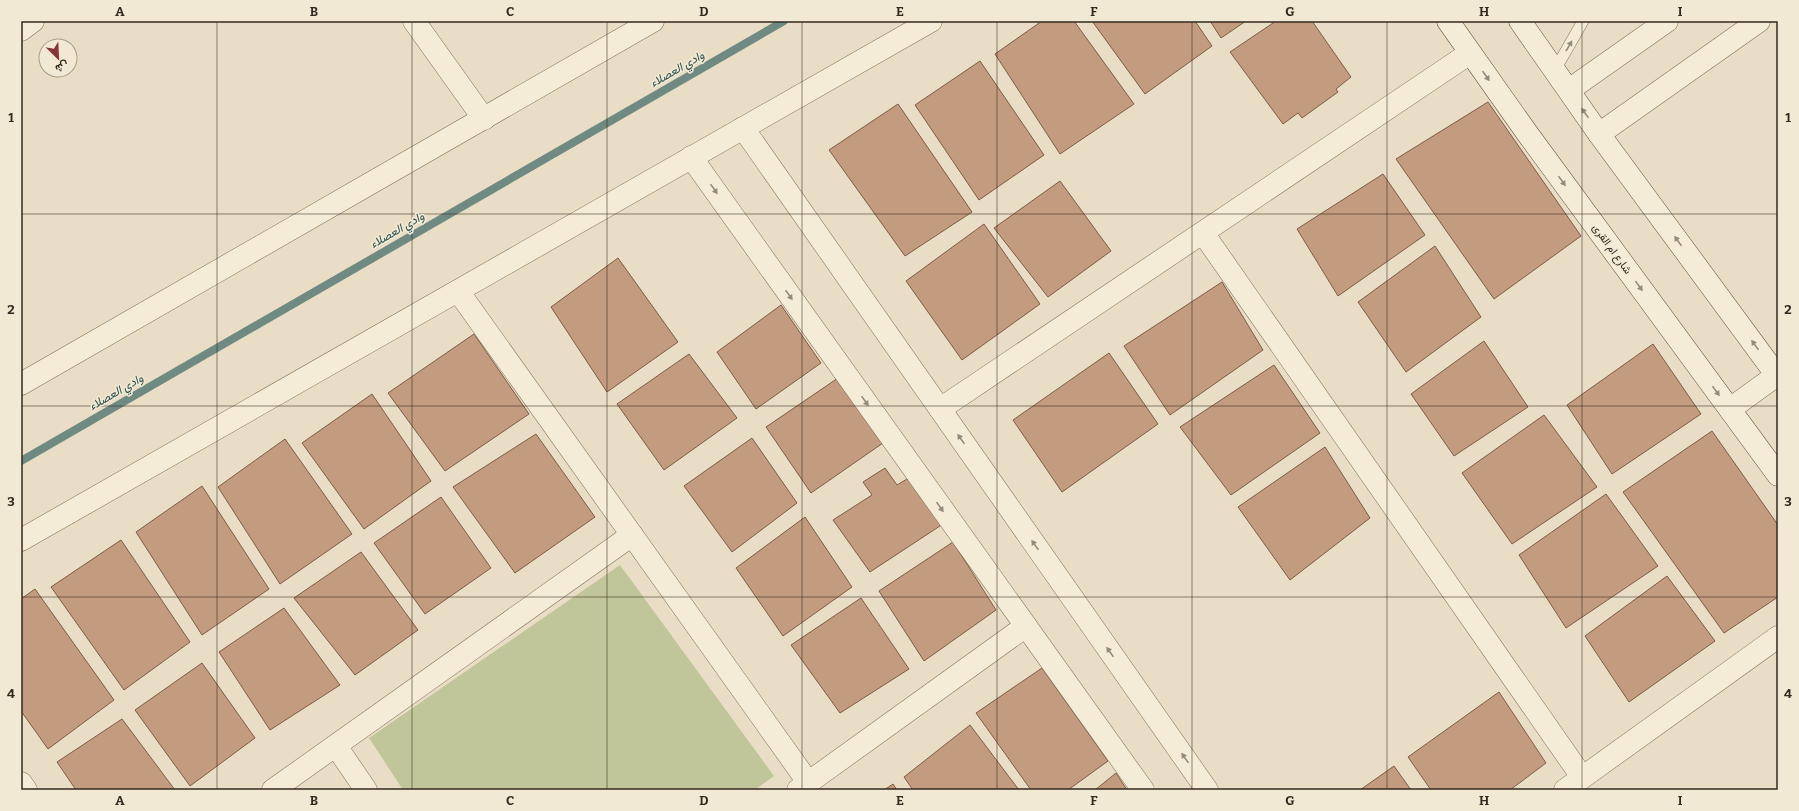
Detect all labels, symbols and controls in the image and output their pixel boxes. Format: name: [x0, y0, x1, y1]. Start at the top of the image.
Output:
text: A: [115, 4, 125, 19]
text: B: [310, 4, 318, 19]
text: C: [506, 4, 514, 19]
text: D: [699, 4, 709, 19]
text: E: [896, 4, 904, 19]
text: F: [1090, 4, 1098, 19]
text: G: [1285, 4, 1295, 19]
text: H: [1479, 4, 1489, 19]
text: I: [1678, 4, 1683, 19]
north arrow: [38, 38, 78, 78]
one-way arrow: [1566, 40, 1573, 52]
water label: وادي العصلاء: [647, 48, 709, 93]
text: ش: [53, 58, 71, 75]
one-way arrow: [1482, 70, 1490, 81]
one-way arrow: [1581, 108, 1589, 118]
text: 1: [8, 110, 14, 125]
text: 1: [1785, 110, 1791, 125]
one-way arrow: [1558, 176, 1567, 187]
one-way arrow: [710, 184, 718, 194]
water label: وادي العصلاء: [367, 209, 429, 254]
street label: شارع ام القرى: [1589, 221, 1635, 277]
one-way arrow: [1674, 235, 1682, 246]
one-way arrow: [1635, 281, 1643, 291]
one-way arrow: [785, 290, 793, 300]
text: 2: [7, 302, 15, 317]
text: 2: [1784, 302, 1792, 317]
one-way arrow: [1751, 340, 1759, 351]
water label: وادي العصلاء: [86, 371, 148, 416]
one-way arrow: [1712, 385, 1720, 396]
one-way arrow: [861, 396, 869, 406]
one-way arrow: [957, 433, 965, 444]
text: 3: [7, 494, 15, 509]
text: 3: [1784, 494, 1792, 509]
one-way arrow: [936, 501, 945, 512]
one-way arrow: [1031, 540, 1039, 550]
one-way arrow: [1106, 646, 1114, 657]
text: 4: [7, 686, 15, 701]
text: 4: [1784, 686, 1792, 701]
one-way arrow: [1181, 753, 1189, 763]
text: A: [115, 793, 125, 808]
text: B: [310, 793, 318, 808]
text: C: [506, 793, 514, 808]
text: D: [699, 793, 709, 808]
text: E: [896, 793, 904, 808]
text: F: [1090, 793, 1098, 808]
text: G: [1285, 793, 1295, 808]
text: H: [1479, 793, 1489, 808]
text: I: [1678, 793, 1683, 808]

